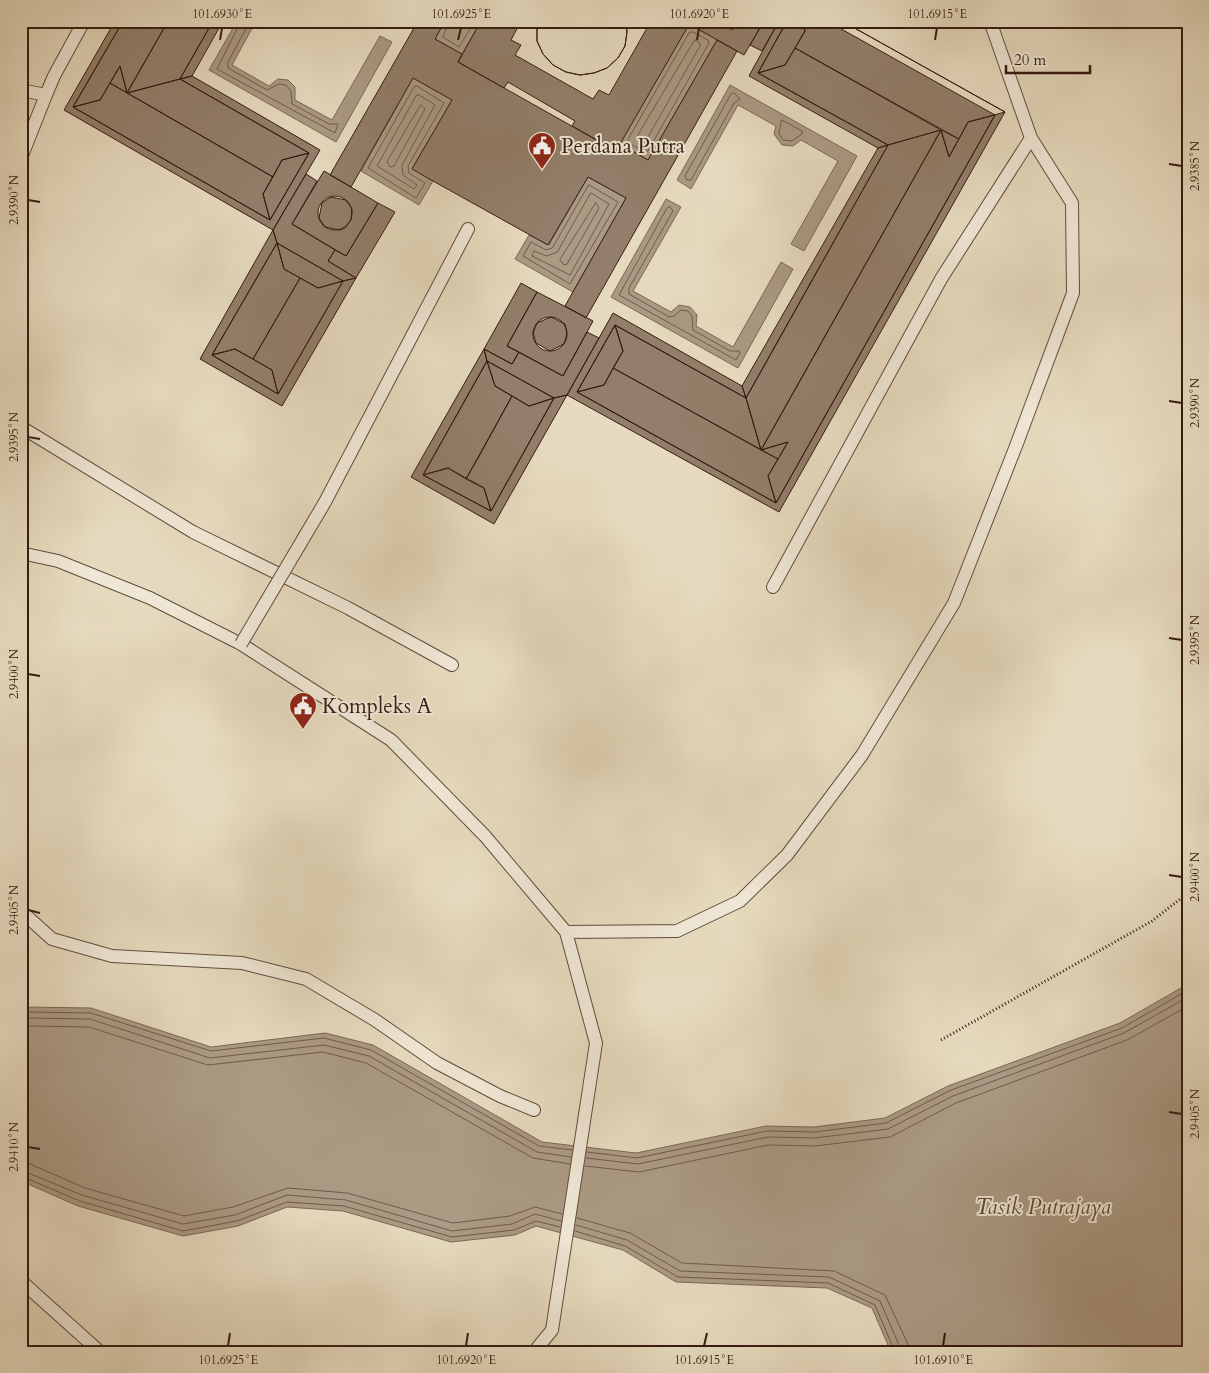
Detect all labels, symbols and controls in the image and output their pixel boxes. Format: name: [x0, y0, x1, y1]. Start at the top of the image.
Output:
text: 101.6930°E: [192, 6, 252, 22]
text: 101.6925°E: [431, 6, 491, 22]
text: 101.6920°E: [669, 6, 729, 22]
text: 101.6915°E: [907, 6, 967, 22]
scale bar: [1006, 42, 1090, 74]
text: 20 m: [1014, 50, 1046, 70]
public building icon: Perdana Putra: [527, 131, 557, 170]
place label: Perdana Putra: [561, 132, 685, 161]
text: 2.9385°N: [1187, 140, 1203, 191]
text: 2.9390°N: [6, 174, 22, 225]
text: 2.9390°N: [1187, 377, 1203, 428]
text: 2.9395°N: [6, 411, 22, 462]
text: 2.9395°N: [1187, 614, 1203, 665]
text: 2.9400°N: [6, 648, 22, 699]
public building icon: Kompleks A: [288, 691, 318, 730]
place label: Kompleks A: [322, 692, 432, 721]
text: 2.9400°N: [1187, 851, 1203, 902]
text: 2.9405°N: [6, 884, 22, 935]
text: 2.9405°N: [1187, 1088, 1203, 1139]
text: 2.9410°N: [6, 1121, 22, 1172]
water label: Tasik Putrajaya: [975, 1192, 1111, 1222]
text: 101.6925°E: [198, 1352, 258, 1368]
text: 101.6920°E: [436, 1352, 496, 1368]
text: 101.6915°E: [674, 1352, 734, 1368]
text: 101.6910°E: [913, 1352, 973, 1368]

